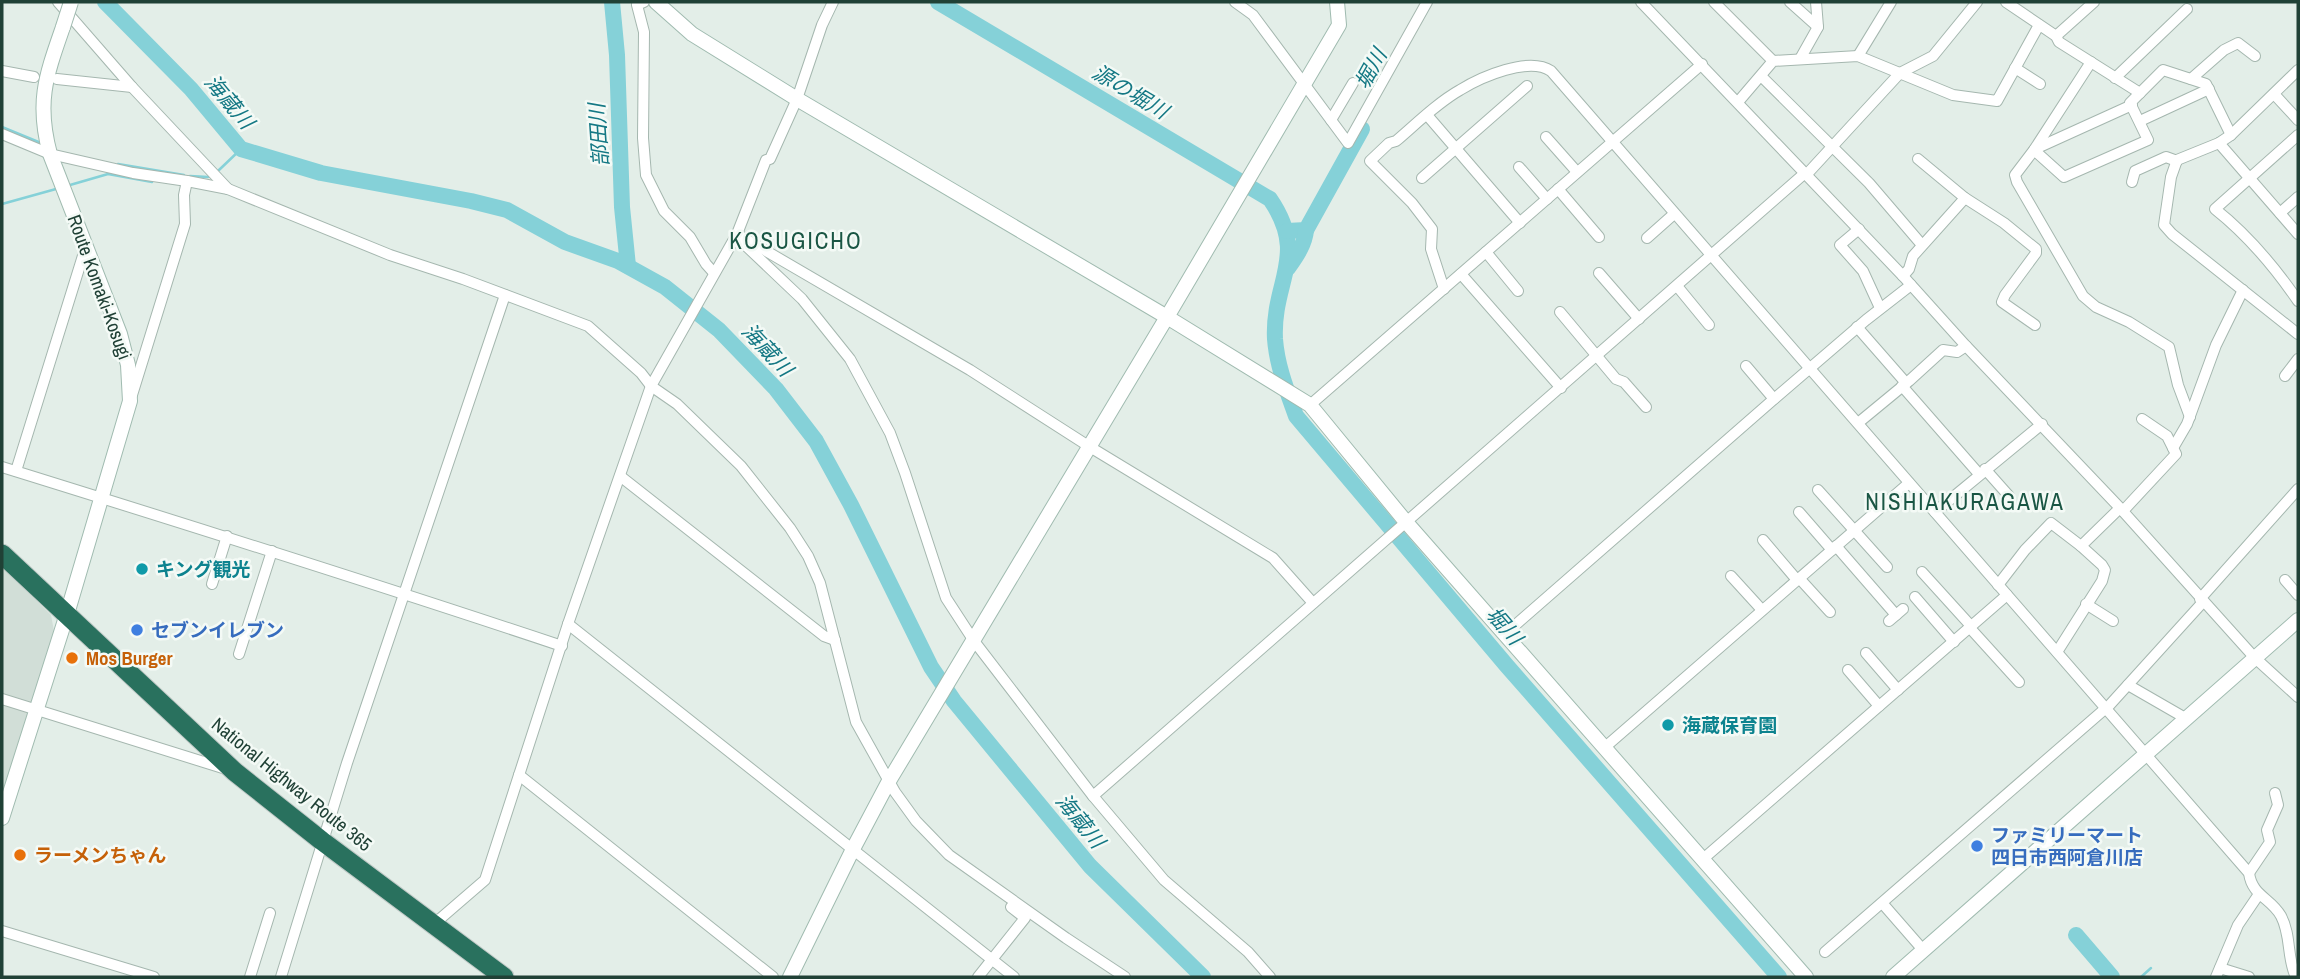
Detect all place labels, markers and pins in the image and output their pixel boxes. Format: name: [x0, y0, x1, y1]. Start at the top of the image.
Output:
place label: キング観光: [156, 556, 250, 582]
marker: キング観光: [134, 561, 150, 577]
place label: セブンイレブン: [151, 617, 284, 643]
marker: セブンイレブン: [129, 622, 145, 638]
place label: Mos Burger: [86, 645, 173, 671]
marker: Mos Burger: [64, 650, 80, 666]
place label: 海蔵保育園: [1682, 712, 1777, 738]
marker: 海蔵保育園: [1660, 717, 1676, 733]
place label: ファミリーマート 四日市西阿倉川店: [1991, 822, 2143, 870]
marker: ファミリーマート 四日市西阿倉川店: [1969, 838, 1985, 854]
place label: ラーメンちゃん: [34, 842, 166, 868]
marker: ラーメンちゃん: [12, 847, 28, 863]

